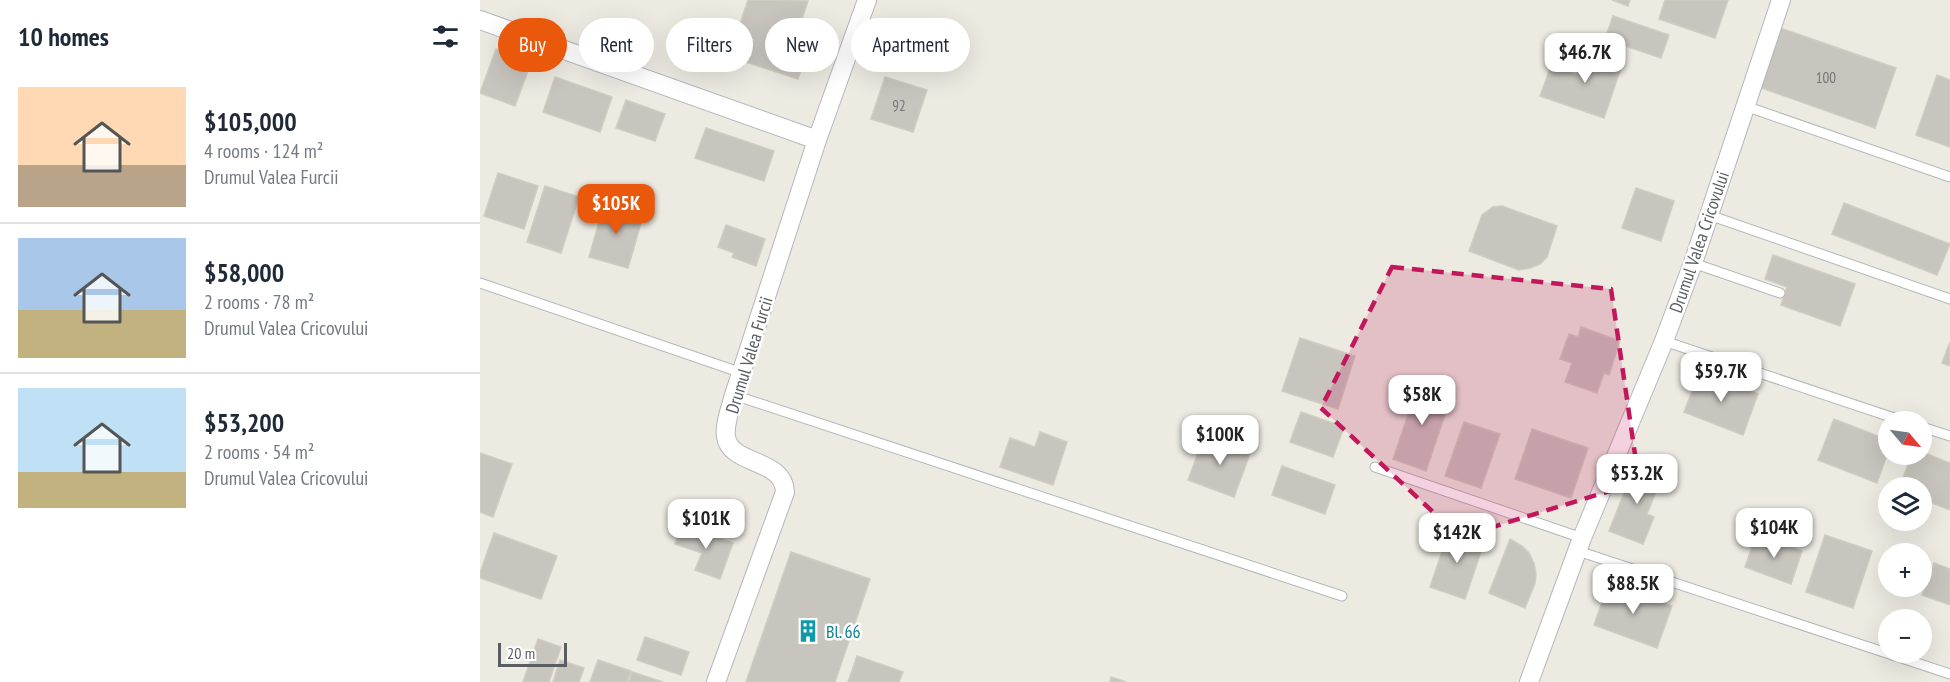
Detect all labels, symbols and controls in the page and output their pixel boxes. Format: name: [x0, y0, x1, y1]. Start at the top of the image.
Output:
chip: Buy: [498, 18, 567, 72]
chip: Rent: [579, 18, 654, 72]
chip: Filters: [666, 18, 753, 72]
chip: New: [765, 18, 839, 72]
chip: Apartment: [851, 18, 970, 72]
text: 10 homes: [18, 20, 109, 53]
icon: filters: [429, 20, 462, 53]
pin: $46.7K: [1536, 33, 1634, 84]
text: $46.7K: [1559, 39, 1611, 65]
house number: 100: [1816, 68, 1836, 87]
house number: 92: [892, 96, 906, 115]
text: $105,000: [204, 105, 297, 138]
icon: home: [66, 111, 138, 183]
text: 4 rooms · 124 m²: [204, 138, 323, 164]
text: Drumul Valea Furcii: [204, 164, 339, 190]
street label: Drumul Valea Cricovului: [1664, 168, 1734, 316]
pin: $105K: [574, 184, 658, 235]
text: $105K: [592, 190, 640, 216]
text: $58,000: [204, 256, 284, 289]
icon: home: [66, 262, 138, 334]
text: 2 rooms · 78 m²: [204, 289, 314, 315]
street label: Drumul Valea Furcii: [720, 294, 778, 416]
text: Drumul Valea Cricovului: [204, 315, 368, 341]
pin: $59.7K: [1672, 352, 1770, 403]
text: $59.7K: [1695, 358, 1747, 384]
pin: $58K: [1386, 375, 1458, 426]
text: $58K: [1402, 381, 1442, 407]
text: $53,200: [204, 406, 284, 439]
north arrow: [1878, 411, 1932, 465]
map controls: [1878, 411, 1932, 663]
icon: home: [66, 412, 138, 484]
pin: $100K: [1178, 415, 1262, 466]
text: $100K: [1196, 421, 1244, 447]
text: 2 rooms · 54 m²: [204, 439, 314, 465]
pin: $53.2K: [1588, 454, 1686, 505]
text: $53.2K: [1611, 460, 1663, 486]
text: Drumul Valea Cricovului: [204, 465, 368, 491]
button: layers: [1878, 477, 1932, 531]
pin: $101K: [664, 499, 748, 550]
text: $101K: [682, 505, 730, 531]
pin: $104K: [1732, 508, 1816, 559]
pin: $142K: [1415, 513, 1499, 564]
text: $104K: [1750, 514, 1798, 540]
text: $142K: [1433, 519, 1481, 545]
button: +: [1878, 543, 1932, 597]
pin: $88.5K: [1584, 564, 1682, 615]
text: $88.5K: [1607, 570, 1659, 596]
button: −: [1878, 609, 1932, 663]
building icon: Bl. 66: [795, 618, 821, 644]
place label: Bl. 66: [826, 620, 861, 643]
scale bar: [498, 640, 567, 668]
text: 20 m: [507, 643, 535, 663]

